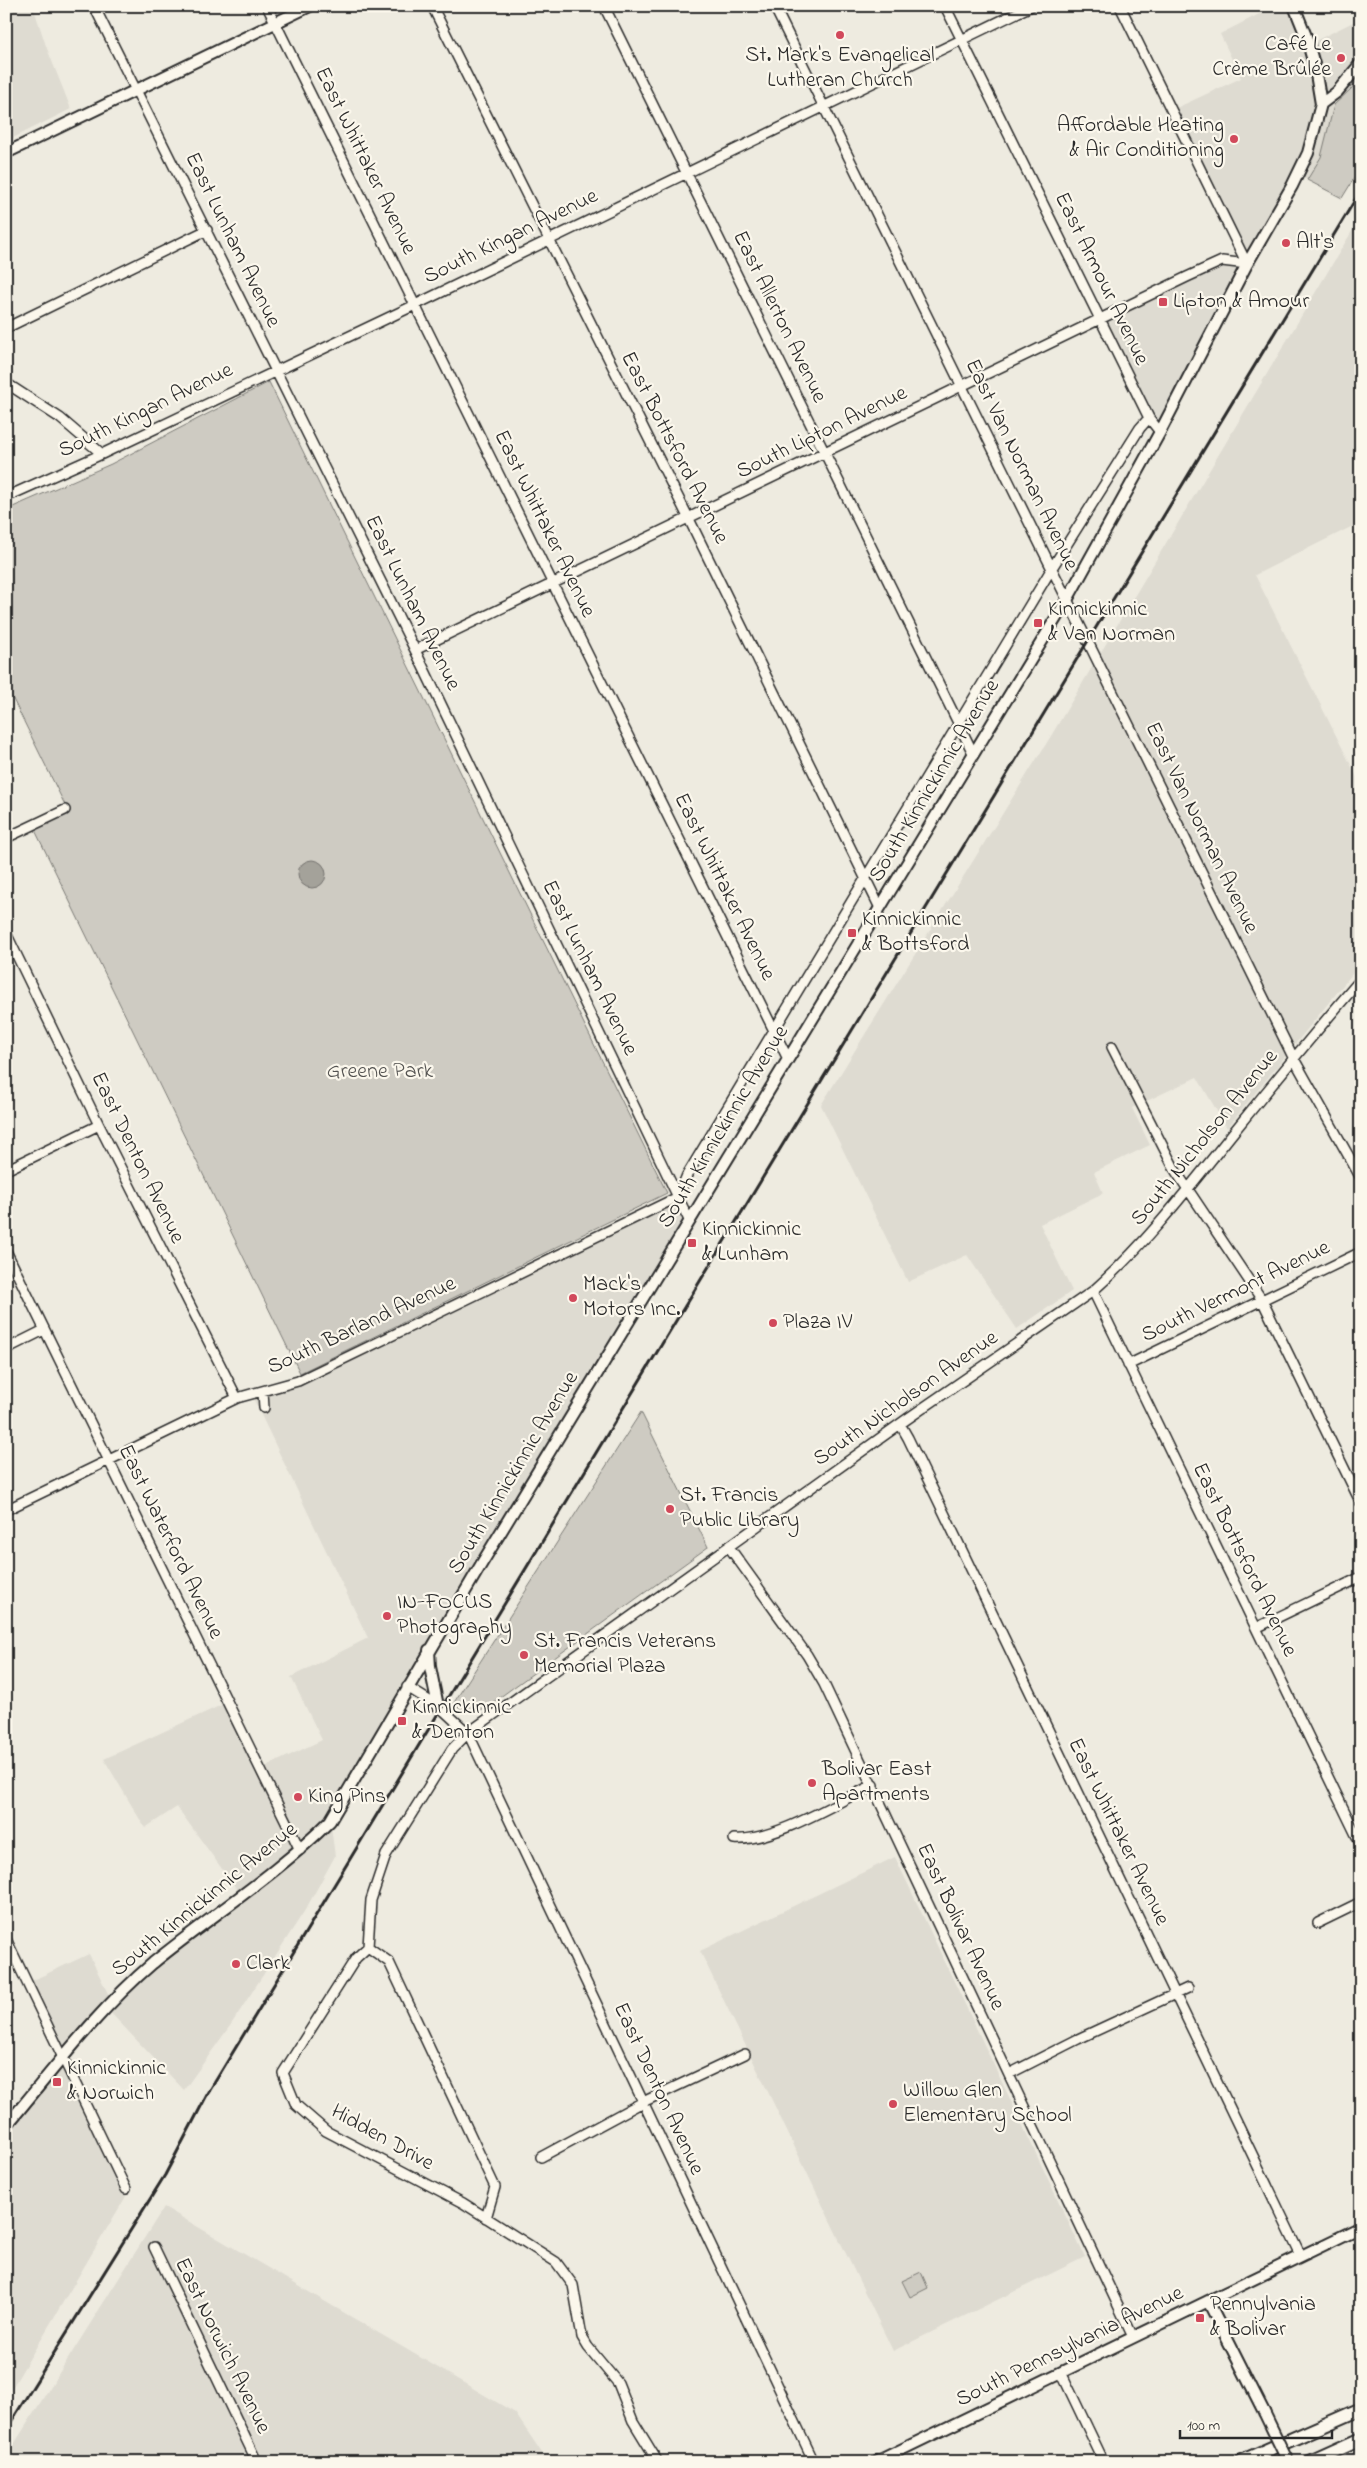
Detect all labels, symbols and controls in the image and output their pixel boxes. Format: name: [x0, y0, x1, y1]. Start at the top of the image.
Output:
marker: St. Mark's Evangelical Lutheran Church: [834, 29, 846, 41]
place label: Café Le Crème Brûlée: [1212, 29, 1331, 86]
place label: St. Mark's Evangelical Lutheran Church: [745, 40, 935, 97]
marker: Café Le Crème Brûlée: [1335, 52, 1347, 64]
street label: East Whittaker Avenue: [306, 62, 424, 260]
place label: Affordable Heating & Air Conditioning: [1057, 110, 1224, 168]
marker: Affordable Heating & Air Conditioning: [1228, 133, 1240, 145]
street label: East Lunham Avenue: [176, 147, 288, 333]
street label: South Kingan Avenue: [418, 181, 604, 294]
street label: East Armour Avenue: [1045, 187, 1157, 371]
street label: East Allerton Avenue: [723, 226, 835, 409]
place label: Alt's: [1296, 227, 1334, 259]
marker: Alt's: [1280, 237, 1292, 249]
place label: Lipton & Amour: [1173, 286, 1309, 318]
marker: Lipton & Amour: [1157, 296, 1169, 308]
street label: East Bottsford Avenue: [612, 346, 737, 550]
street label: East Van Norman Avenue: [956, 354, 1086, 576]
street label: South Kingan Avenue: [53, 355, 239, 468]
street label: South Lipton Avenue: [731, 378, 913, 488]
street label: East Whittaker Avenue: [485, 425, 603, 623]
street label: East Lunham Avenue: [356, 510, 468, 696]
place label: Kinnickinnic & Van Norman: [1048, 594, 1175, 651]
marker: Kinnickinnic & Van Norman: [1032, 617, 1044, 629]
street label: South Kinnickinnic Avenue: [862, 673, 1008, 889]
street label: East Van Norman Avenue: [1136, 717, 1266, 939]
street label: East Whittaker Avenue: [665, 788, 783, 986]
street label: East Lunham Avenue: [533, 875, 645, 1061]
place label: Kinnickinnic & Bottsford: [862, 904, 969, 961]
marker: Kinnickinnic & Bottsford: [846, 927, 858, 939]
street label: South Kinnickinnic Avenue: [651, 1019, 797, 1235]
street label: South Nicholson Avenue: [1123, 1042, 1287, 1233]
park label: Greene Park: [327, 1056, 433, 1088]
street label: East Denton Avenue: [82, 1067, 192, 1249]
place label: Kinnickinnic & Lunham: [702, 1214, 801, 1271]
street label: South Vermont Avenue: [1136, 1232, 1336, 1352]
marker: Kinnickinnic & Lunham: [686, 1237, 698, 1249]
street label: South Barland Avenue: [262, 1268, 462, 1384]
place label: Mack's Motors Inc.: [583, 1269, 680, 1326]
marker: Mack's Motors Inc.: [567, 1292, 579, 1304]
place label: Plaza IV: [783, 1307, 853, 1339]
marker: Plaza IV: [767, 1317, 779, 1329]
street label: South Nicholson Avenue: [807, 1323, 1005, 1475]
street label: South Kinnickinnic Avenue: [441, 1365, 587, 1581]
street label: East Waterford Avenue: [109, 1439, 231, 1645]
street label: East Bottsford Avenue: [1183, 1458, 1305, 1663]
place label: St. Francis Public Library: [680, 1480, 799, 1538]
marker: St. Francis Public Library: [664, 1503, 676, 1515]
place label: IN-FOCUS Photography: [397, 1587, 512, 1645]
marker: IN-FOCUS Photography: [381, 1610, 393, 1622]
place label: St. Francis Veterans Memorial Plaza: [534, 1626, 716, 1683]
marker: St. Francis Veterans Memorial Plaza: [518, 1649, 530, 1661]
place label: Kinnickinnic & Denton: [412, 1692, 511, 1749]
marker: Kinnickinnic & Denton: [396, 1715, 408, 1727]
street label: East Whittaker Avenue: [1059, 1733, 1177, 1931]
place label: Bolivar East Apartments: [821, 1754, 932, 1811]
marker: Bolivar East Apartments: [806, 1777, 818, 1789]
place label: King Pins: [308, 1781, 386, 1814]
marker: King Pins: [292, 1791, 304, 1803]
street label: South Kinnickinnic Avenue: [105, 1815, 305, 1985]
street label: East Bolivar Avenue: [907, 1838, 1013, 2016]
place label: Clark: [246, 1948, 290, 1980]
marker: Clark: [230, 1958, 242, 1970]
street label: East Denton Avenue: [604, 1997, 712, 2181]
place label: Kinnickinnic & Norwich: [67, 2053, 166, 2110]
place label: Willow Glen Elementary School: [903, 2075, 1072, 2133]
marker: Kinnickinnic & Norwich: [51, 2076, 63, 2088]
street label: Hidden Drive: [325, 2096, 440, 2180]
marker: Willow Glen Elementary School: [887, 2098, 899, 2110]
street label: East Norwich Avenue: [165, 2253, 279, 2440]
street label: South Pennsylvania Avenue: [951, 2278, 1190, 2417]
place label: Pennylvania & Bolivar: [1210, 2289, 1316, 2346]
marker: Pennylvania & Bolivar: [1194, 2312, 1206, 2324]
scale bar: [1180, 2408, 1332, 2440]
text: 100 m: [1187, 2415, 1220, 2437]

